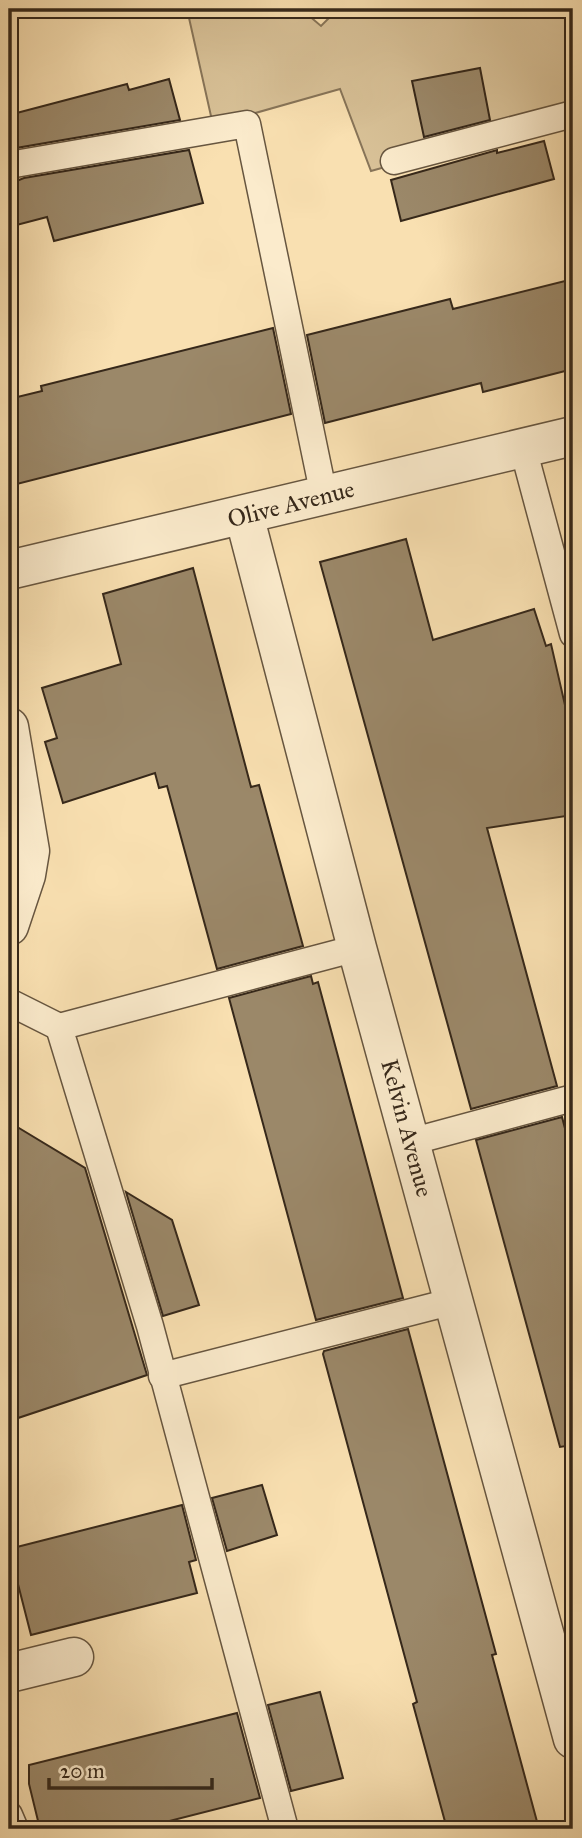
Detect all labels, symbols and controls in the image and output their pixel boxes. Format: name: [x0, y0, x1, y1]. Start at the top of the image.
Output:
street label: Olive Avenue: [225, 474, 357, 534]
street label: Kelvin Avenue: [374, 1056, 440, 1200]
scale bar: [49, 1747, 212, 1791]
text: 20 m: [60, 1758, 105, 1784]

